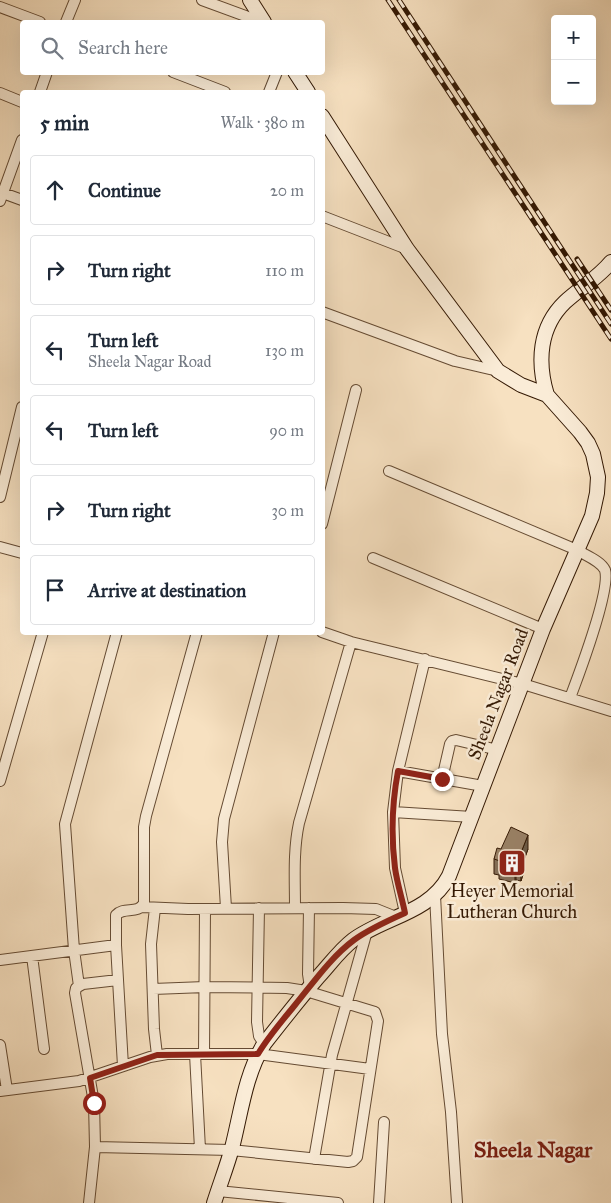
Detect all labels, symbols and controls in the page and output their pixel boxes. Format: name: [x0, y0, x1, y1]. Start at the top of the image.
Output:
map controls: [551, 15, 596, 105]
button: +: [551, 15, 596, 60]
search box: [20, 20, 325, 75]
icon: search: [38, 34, 66, 62]
text: Search here: [78, 36, 168, 59]
button: −: [551, 60, 596, 105]
text: 5 min: [40, 110, 89, 136]
text: Walk · 380 m: [221, 113, 305, 132]
icon: ahead: [41, 176, 69, 204]
text: Continue: [88, 179, 161, 202]
text: 20 m: [270, 181, 304, 200]
icon: right: [41, 256, 69, 284]
text: Turn right: [88, 259, 171, 282]
text: 110 m: [265, 261, 304, 280]
text: Turn left: [88, 329, 158, 352]
icon: left: [41, 336, 69, 364]
text: 130 m: [265, 341, 304, 360]
text: Sheela Nagar Road: [88, 352, 212, 371]
icon: left: [41, 416, 69, 444]
text: Turn left: [88, 419, 158, 442]
text: 90 m: [269, 421, 304, 440]
icon: right: [41, 496, 69, 524]
text: Turn right: [88, 499, 171, 522]
text: 30 m: [271, 501, 304, 520]
icon: arrive: [41, 576, 69, 604]
text: Arrive at destination: [88, 579, 246, 602]
street label: Sheela Nagar Road: [463, 625, 534, 763]
route end: [431, 768, 454, 791]
building icon: Heyer Memorial Lutheran Church: [497, 848, 527, 878]
place label: Heyer Memorial Lutheran Church: [447, 880, 577, 923]
route start: [83, 1092, 106, 1115]
district label: Sheela Nagar: [474, 1136, 593, 1163]

